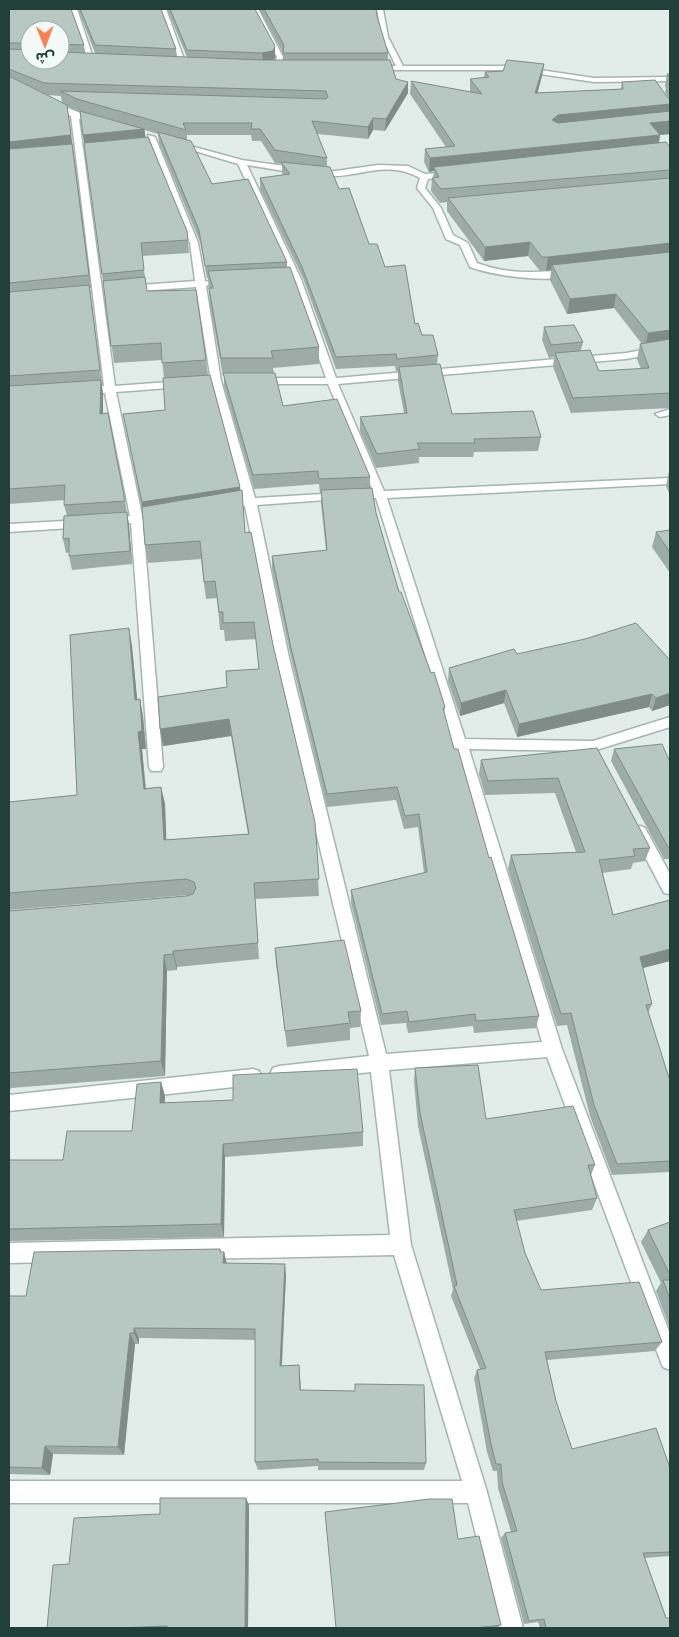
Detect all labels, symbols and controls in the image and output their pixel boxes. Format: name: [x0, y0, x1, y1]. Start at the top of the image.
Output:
north arrow: [20, 20, 70, 70]
text: ش: [35, 49, 55, 67]

